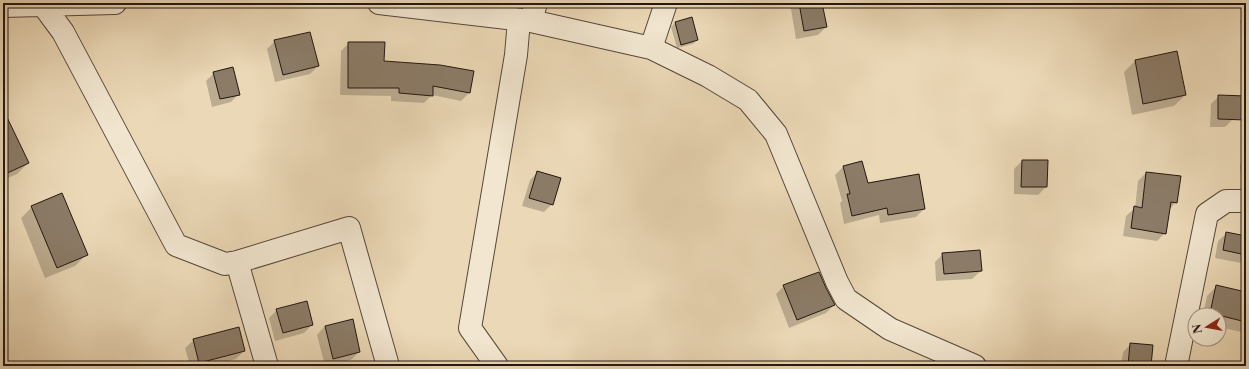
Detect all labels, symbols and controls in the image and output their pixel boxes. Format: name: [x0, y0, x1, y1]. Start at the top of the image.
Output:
north arrow: [1187, 307, 1227, 347]
text: N: [1189, 322, 1205, 335]

